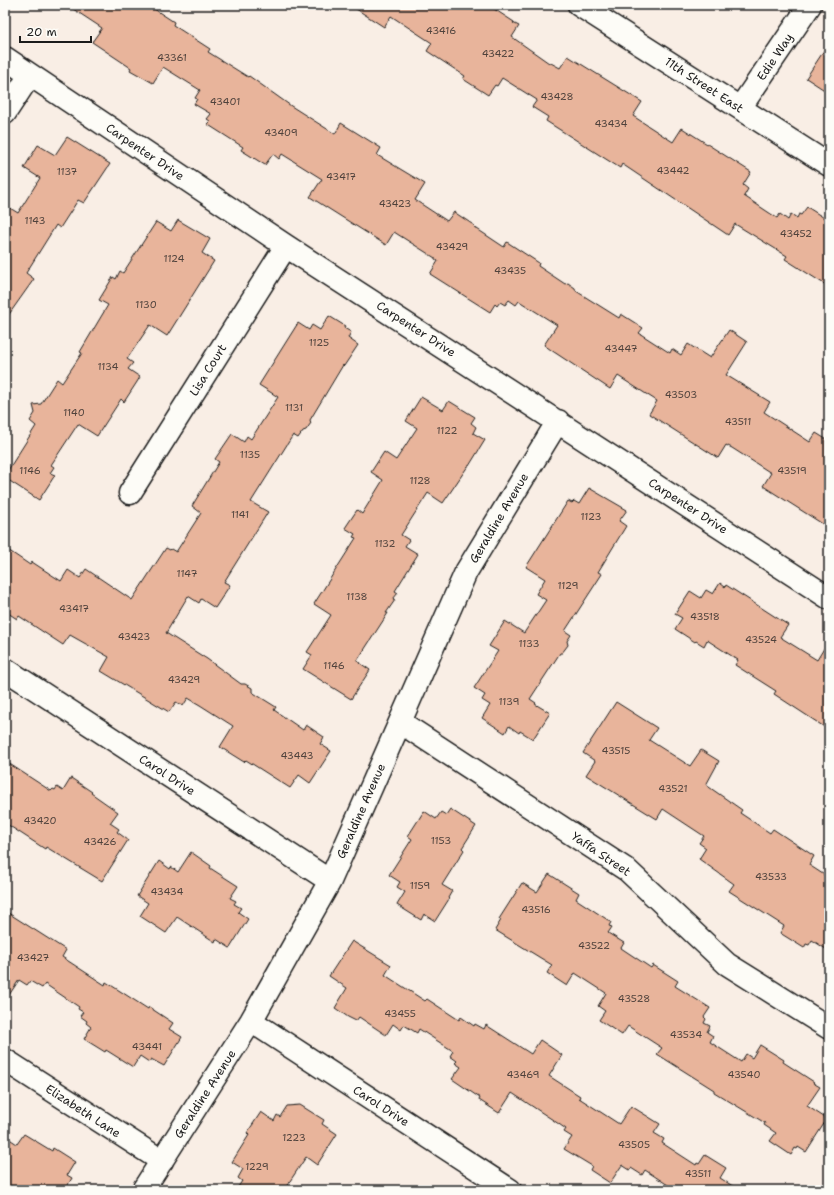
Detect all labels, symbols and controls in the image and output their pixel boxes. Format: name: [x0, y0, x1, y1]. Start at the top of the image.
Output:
scale bar: [20, 18, 91, 44]
text: 20 m: [26, 24, 57, 40]
house number: 43416: [426, 24, 456, 37]
street label: Edie Way: [753, 30, 797, 84]
house number: 43422: [482, 47, 514, 60]
house number: 43361: [157, 51, 187, 64]
street label: 11th Street East: [661, 54, 747, 116]
house number: 43428: [541, 90, 573, 103]
house number: 43401: [210, 95, 240, 108]
house number: 43434: [595, 117, 627, 130]
street label: Carpenter Drive: [103, 120, 187, 184]
house number: 43409: [264, 126, 298, 139]
house number: 43442: [657, 164, 689, 177]
house number: 1137: [57, 165, 77, 178]
house number: 43417: [326, 170, 356, 183]
house number: 43423: [379, 197, 411, 210]
house number: 1143: [25, 214, 45, 227]
house number: 43452: [780, 227, 812, 240]
house number: 43429: [436, 240, 468, 253]
house number: 1124: [164, 252, 184, 265]
house number: 43435: [494, 264, 526, 277]
street label: Carpenter Drive: [373, 297, 459, 361]
house number: 1130: [135, 298, 157, 311]
house number: 1125: [309, 336, 329, 349]
street label: Lisa Court: [186, 341, 230, 399]
house number: 43447: [605, 342, 637, 355]
house number: 1134: [97, 360, 119, 373]
house number: 43503: [665, 388, 697, 401]
house number: 1131: [285, 401, 303, 414]
house number: 1140: [63, 406, 85, 419]
house number: 43511: [725, 415, 751, 428]
house number: 1122: [437, 424, 458, 437]
house number: 1135: [240, 448, 260, 461]
house number: 1146: [19, 464, 41, 477]
house number: 43519: [777, 464, 807, 477]
street label: Geraldine Avenue: [466, 470, 532, 566]
house number: 1128: [409, 474, 431, 487]
street label: Carpenter Drive: [645, 474, 731, 538]
house number: 1141: [231, 508, 249, 521]
house number: 1123: [581, 510, 601, 523]
house number: 1132: [375, 537, 395, 550]
house number: 1147: [177, 567, 197, 580]
house number: 1129: [558, 579, 578, 592]
house number: 1138: [346, 590, 368, 603]
house number: 43417: [59, 602, 89, 615]
house number: 43518: [690, 610, 720, 623]
house number: 43423: [118, 630, 150, 643]
house number: 43524: [745, 633, 777, 646]
house number: 1133: [519, 637, 539, 650]
house number: 1146: [323, 659, 345, 672]
house number: 43429: [168, 673, 200, 686]
house number: 1139: [499, 695, 520, 708]
house number: 43515: [602, 744, 630, 757]
house number: 43443: [281, 749, 313, 762]
street label: Carol Drive: [136, 751, 198, 799]
street label: Geraldine Avenue: [333, 761, 389, 861]
house number: 43521: [658, 782, 688, 795]
house number: 43420: [24, 814, 56, 827]
street label: Yaffa Street: [568, 828, 634, 880]
house number: 1153: [431, 834, 451, 847]
house number: 43426: [84, 835, 116, 848]
house number: 43533: [755, 870, 787, 883]
house number: 1159: [410, 879, 430, 892]
house number: 43434: [151, 885, 183, 898]
house number: 43516: [521, 903, 551, 916]
house number: 43522: [578, 939, 610, 952]
house number: 43427: [17, 951, 49, 964]
house number: 43528: [618, 992, 650, 1005]
house number: 43455: [384, 1007, 416, 1020]
house number: 43534: [670, 1028, 702, 1041]
house number: 43441: [132, 1040, 162, 1053]
street label: Geraldine Avenue: [170, 1046, 240, 1141]
house number: 43469: [507, 1068, 540, 1081]
house number: 43540: [728, 1068, 760, 1081]
street label: Elizabeth Lane: [42, 1081, 124, 1141]
street label: Carol Drive: [350, 1082, 412, 1130]
house number: 1223: [282, 1131, 306, 1144]
house number: 43505: [618, 1138, 650, 1151]
house number: 1229: [245, 1160, 269, 1173]
house number: 43511: [685, 1167, 711, 1180]

